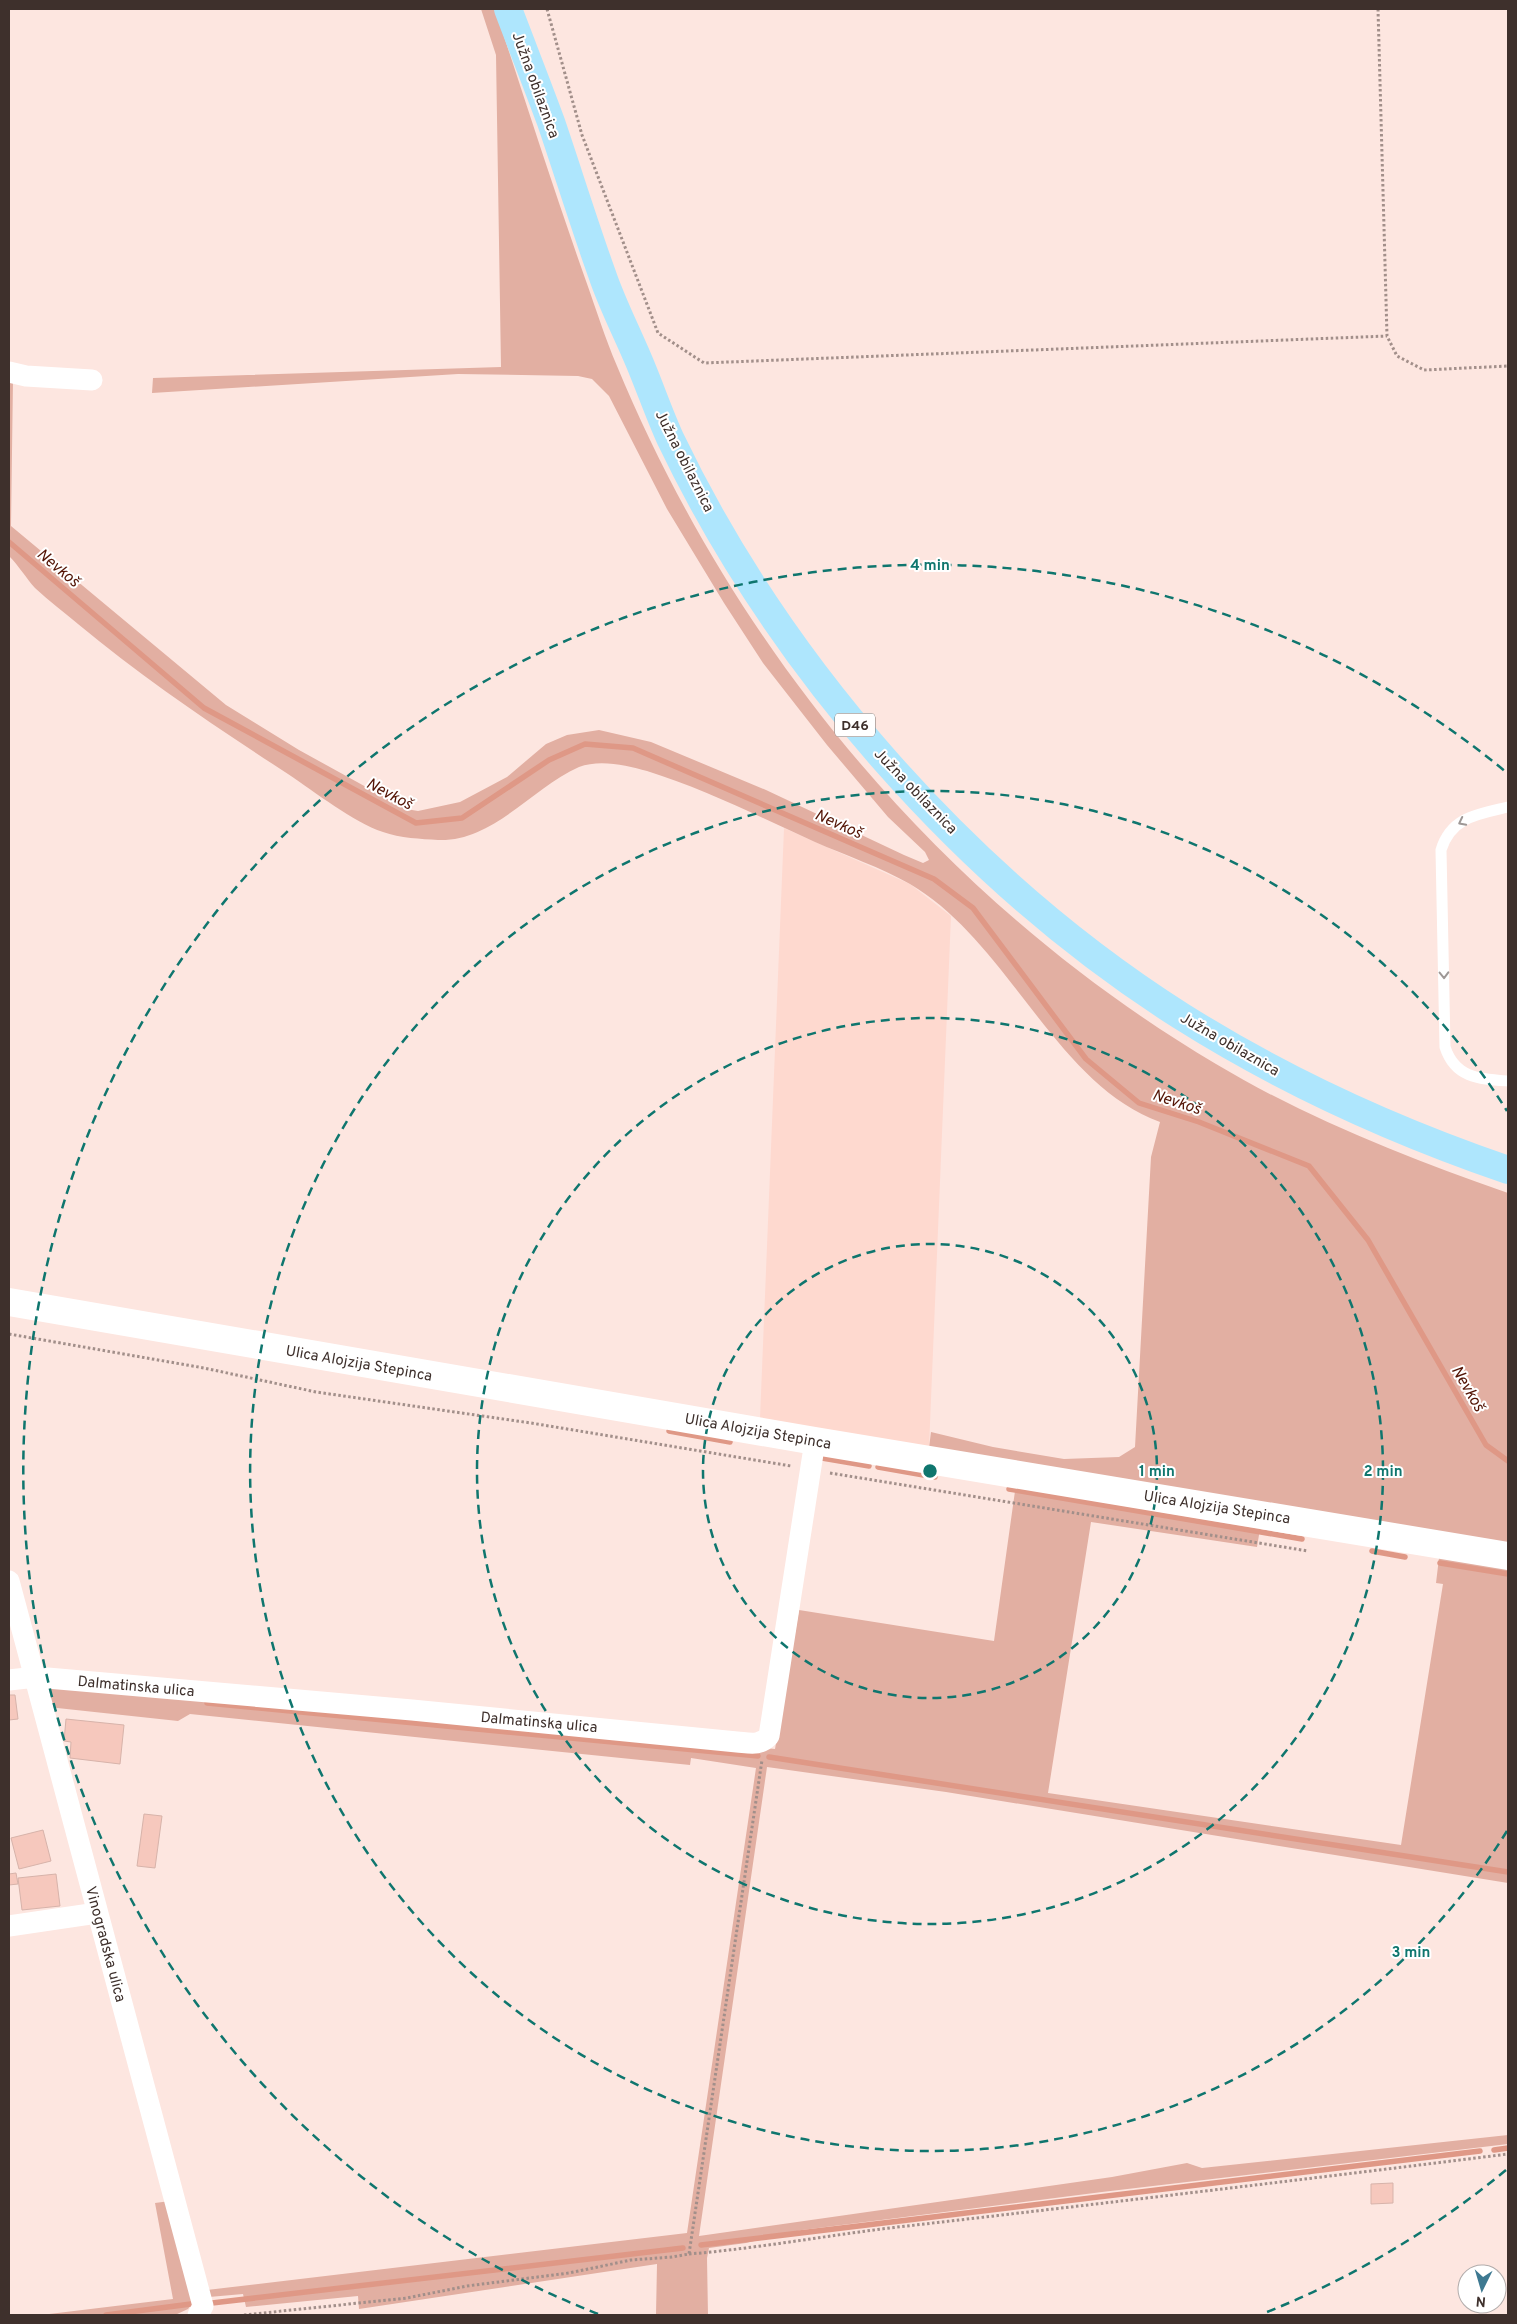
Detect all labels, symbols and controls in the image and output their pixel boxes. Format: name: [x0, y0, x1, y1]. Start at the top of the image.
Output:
street label: Južna obilaznica: [507, 30, 563, 141]
street label: Južna obilaznica: [650, 408, 717, 516]
water label: Nevkoš: [32, 545, 85, 593]
text: 4 min: [910, 557, 950, 576]
road number: D46: [835, 714, 875, 736]
street label: Južna obilaznica: [869, 745, 961, 839]
water label: Nevkoš: [362, 774, 417, 816]
water label: Nevkoš: [811, 806, 867, 845]
one-way arrow: [1458, 816, 1467, 826]
one-way arrow: [1438, 971, 1449, 979]
street label: Južna obilaznica: [1176, 1009, 1282, 1081]
water label: Nevkoš: [1150, 1086, 1205, 1121]
street label: Ulica Alojzija Stepinca: [284, 1342, 433, 1387]
water label: Nevkoš: [1446, 1362, 1489, 1417]
street label: Ulica Alojzija Stepinca: [683, 1410, 832, 1455]
centre of rings: [921, 1462, 939, 1480]
text: 1 min: [1139, 1463, 1175, 1482]
text: 2 min: [1363, 1463, 1403, 1482]
street label: Ulica Alojzija Stepinca: [1142, 1487, 1292, 1529]
street label: Dalmatinska ulica: [77, 1673, 195, 1702]
street label: Dalmatinska ulica: [480, 1709, 598, 1738]
street label: Vinogradska ulica: [80, 1884, 129, 2004]
text: 3 min: [1391, 1944, 1431, 1963]
north arrow: [1457, 2264, 1507, 2314]
text: N: [1475, 2292, 1487, 2309]

